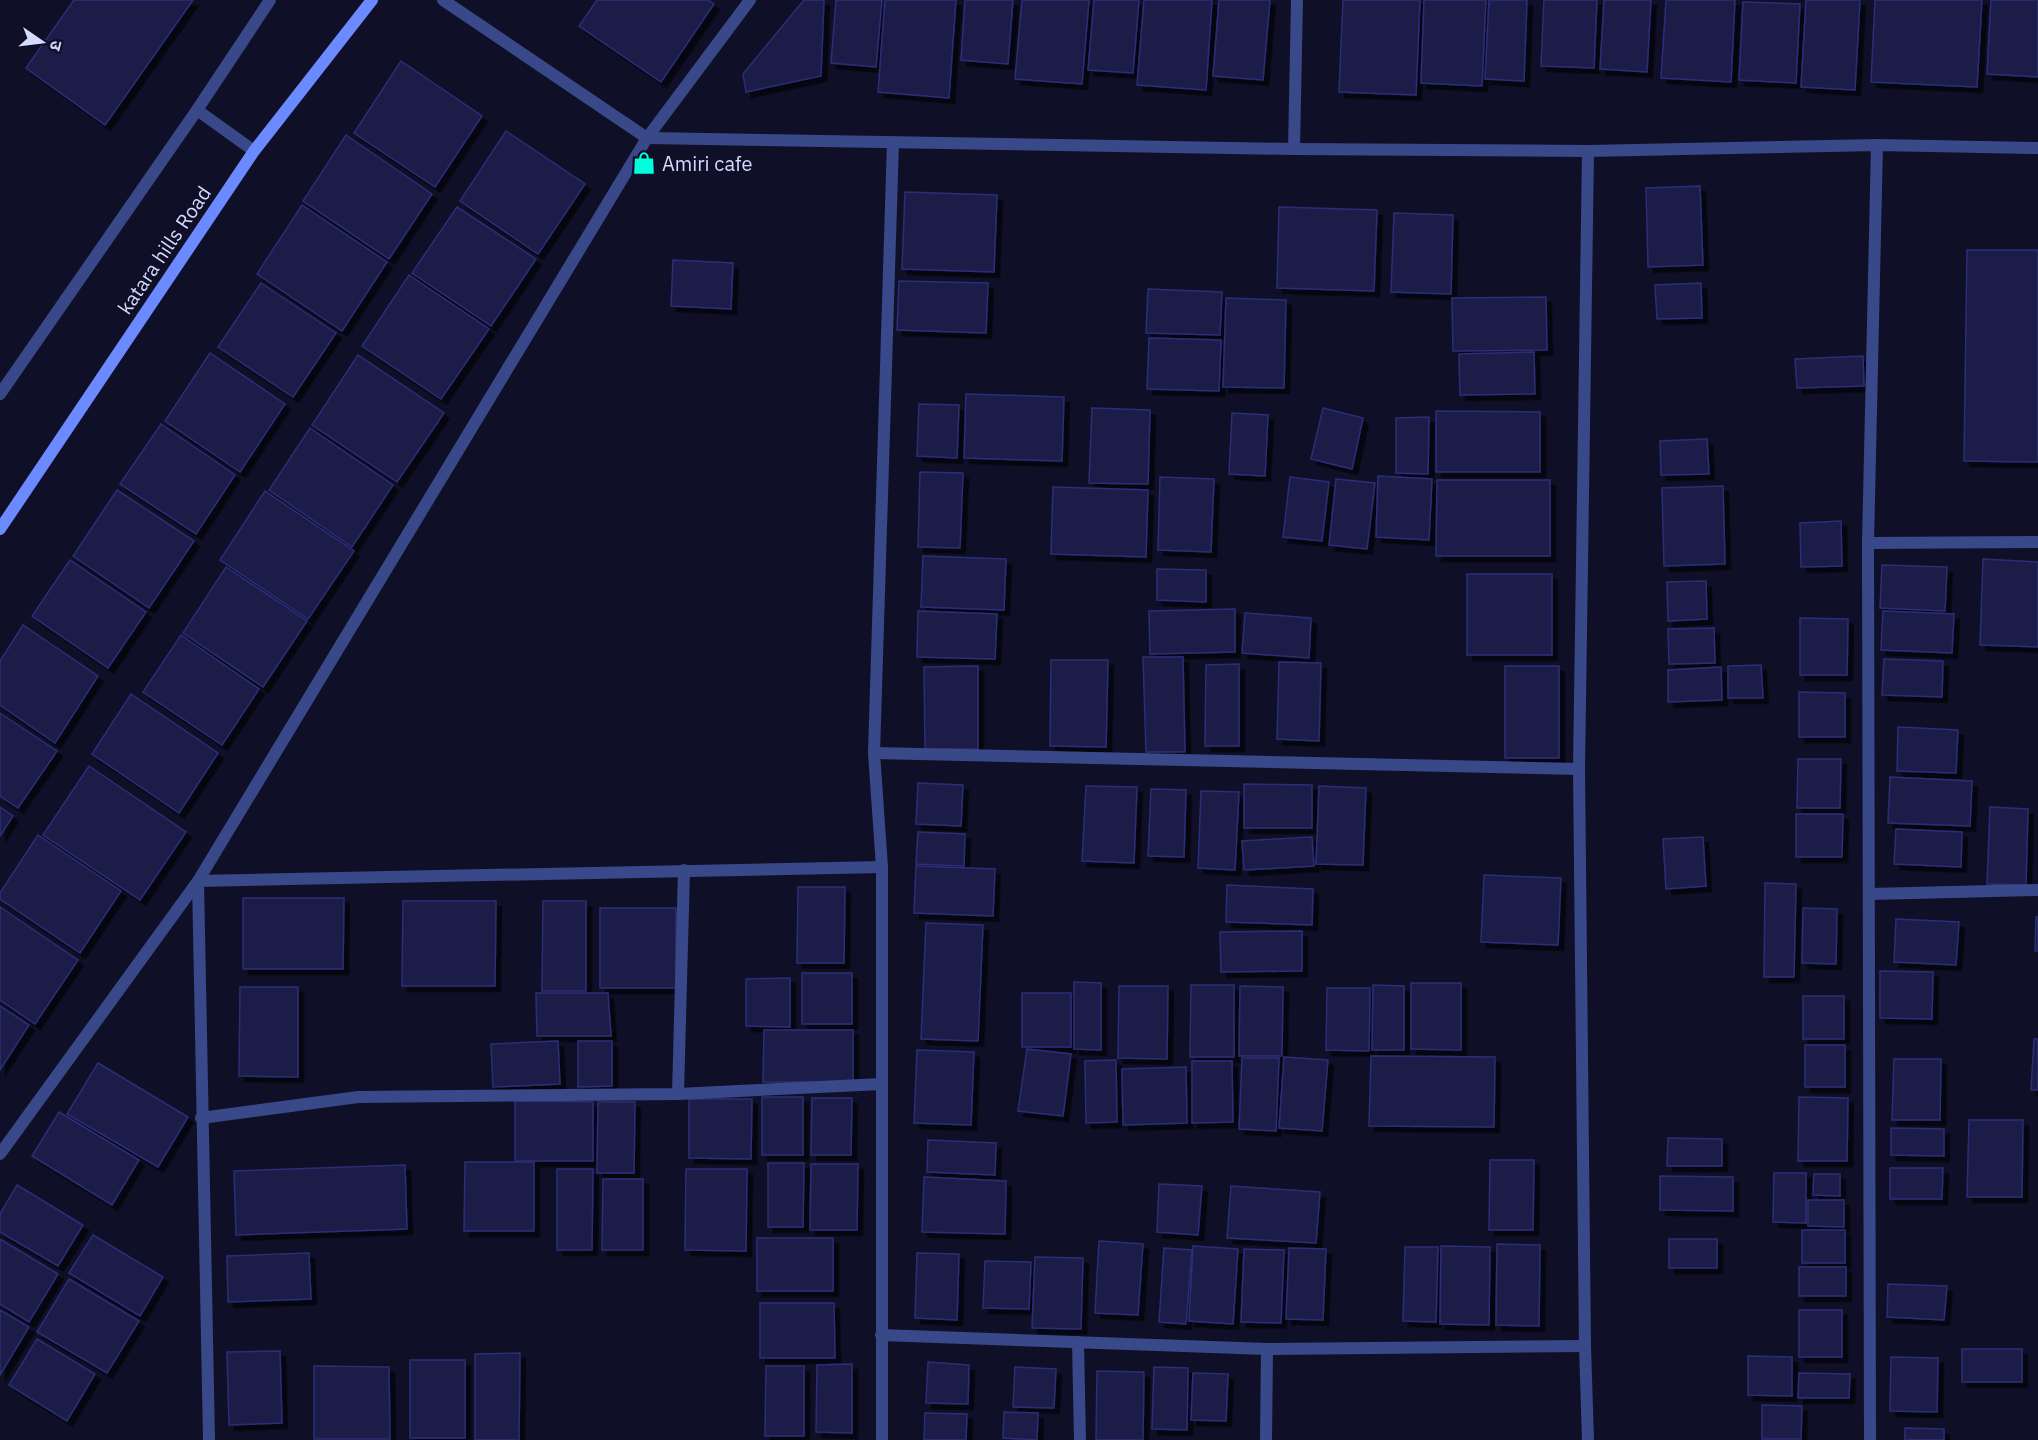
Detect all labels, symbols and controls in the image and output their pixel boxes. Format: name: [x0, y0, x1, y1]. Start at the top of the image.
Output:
north arrow: [12, 12, 72, 72]
text: उ: [46, 39, 67, 53]
shop icon: Amiri cafe: [631, 150, 657, 176]
place label: Amiri cafe: [662, 150, 752, 177]
street label: katara hills Road: [111, 181, 217, 319]

